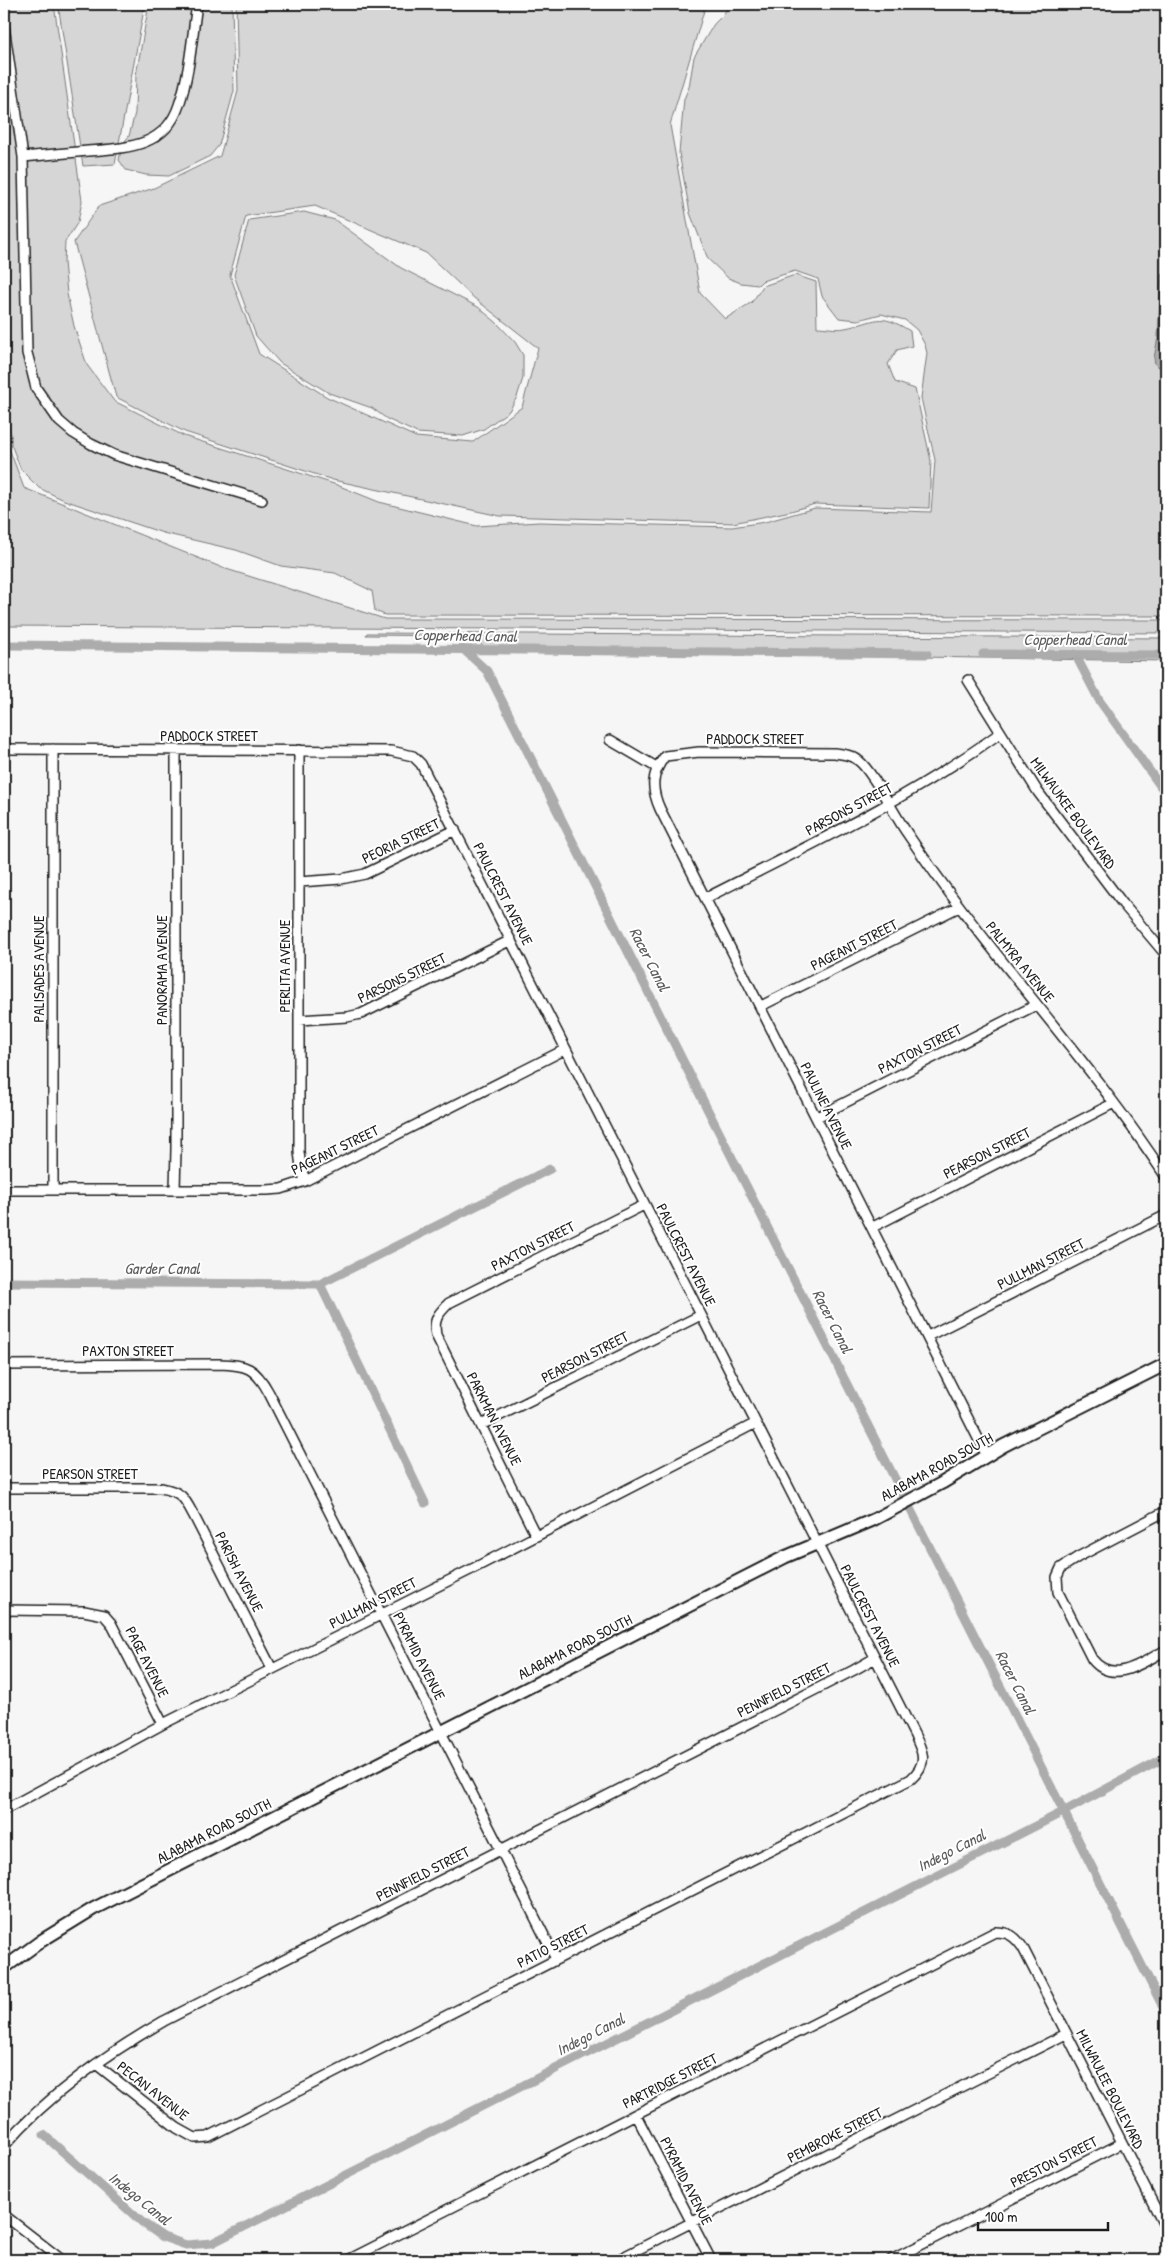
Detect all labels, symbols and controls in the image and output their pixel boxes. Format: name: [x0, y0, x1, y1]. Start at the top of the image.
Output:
water label: Copperhead Canal: [413, 623, 518, 647]
water label: Copperhead Canal: [1023, 628, 1127, 650]
street label: PADDOCK STREET: [160, 725, 259, 746]
street label: PADDOCK STREET: [706, 728, 805, 749]
street label: MILWAUKEE BOULEVARD: [1026, 753, 1122, 874]
street label: PARSONS STREET: [802, 776, 897, 840]
street label: PEORIA STREET: [358, 812, 444, 868]
street label: PAULCREST AVENUE: [469, 839, 539, 949]
street label: PAGEANT STREET: [807, 913, 902, 976]
street label: PALISADES AVENUE: [28, 915, 49, 1023]
street label: PANORAMA AVENUE: [151, 915, 172, 1025]
street label: PALMYRA AVENUE: [981, 917, 1060, 1007]
street label: PERLITA AVENUE: [274, 919, 295, 1012]
water label: Racer Canal: [625, 923, 676, 995]
street label: PARSONS STREET: [354, 947, 450, 1008]
street label: PAXTON STREET: [874, 1018, 966, 1079]
street label: PAULINE AVENUE: [795, 1059, 858, 1153]
street label: PAGEANT STREET: [287, 1119, 383, 1180]
street label: PEARSON STREET: [939, 1121, 1035, 1184]
street label: PAULCREST AVENUE: [652, 1200, 722, 1310]
street label: PAXTON STREET: [487, 1215, 579, 1276]
street label: PULLMAN STREET: [994, 1232, 1089, 1295]
water label: Garder Canal: [124, 1257, 200, 1279]
water label: Racer Canal: [808, 1285, 859, 1357]
street label: PEARSON STREET: [537, 1325, 633, 1388]
street label: PAXTON STREET: [82, 1340, 175, 1361]
street label: PARKMAN AVENUE: [462, 1369, 527, 1469]
street label: ALABAMA ROAD SOUTH: [877, 1427, 997, 1506]
street label: PEARSON STREET: [42, 1463, 139, 1484]
street label: PARISH AVENUE: [210, 1528, 269, 1616]
street label: PAULCREST AVENUE: [836, 1561, 906, 1671]
street label: PULLMAN STREET: [326, 1571, 421, 1634]
street label: PYRAMID AVENUE: [388, 1608, 451, 1704]
street label: ALABAMA ROAD SOUTH: [514, 1609, 635, 1684]
street label: PAGE AVENUE: [121, 1623, 174, 1701]
water label: Racer Canal: [991, 1646, 1042, 1718]
street label: PENNFIELD STREET: [733, 1656, 835, 1722]
street label: ALABAMA ROAD SOUTH: [153, 1793, 274, 1868]
water label: Indego Canal: [913, 1823, 989, 1877]
street label: PENNFIELD STREET: [372, 1840, 474, 1906]
street label: PATIO STREET: [513, 1918, 593, 1973]
water label: Indego Canal: [552, 2007, 628, 2061]
street label: MILWAULEE BOULEVARD: [1071, 2026, 1150, 2153]
street label: PARTRIDGE STREET: [619, 2047, 722, 2114]
street label: PECAN AVENUE: [113, 2056, 194, 2126]
street label: PEMBROKE STREET: [783, 2101, 887, 2168]
street label: PRESTON STREET: [1007, 2130, 1102, 2193]
street label: PYRAMID AVENUE: [655, 2133, 718, 2229]
water label: Indego Canal: [104, 2166, 176, 2230]
scale bar: [978, 2199, 1108, 2231]
text: 100 m: [985, 2206, 1018, 2227]

